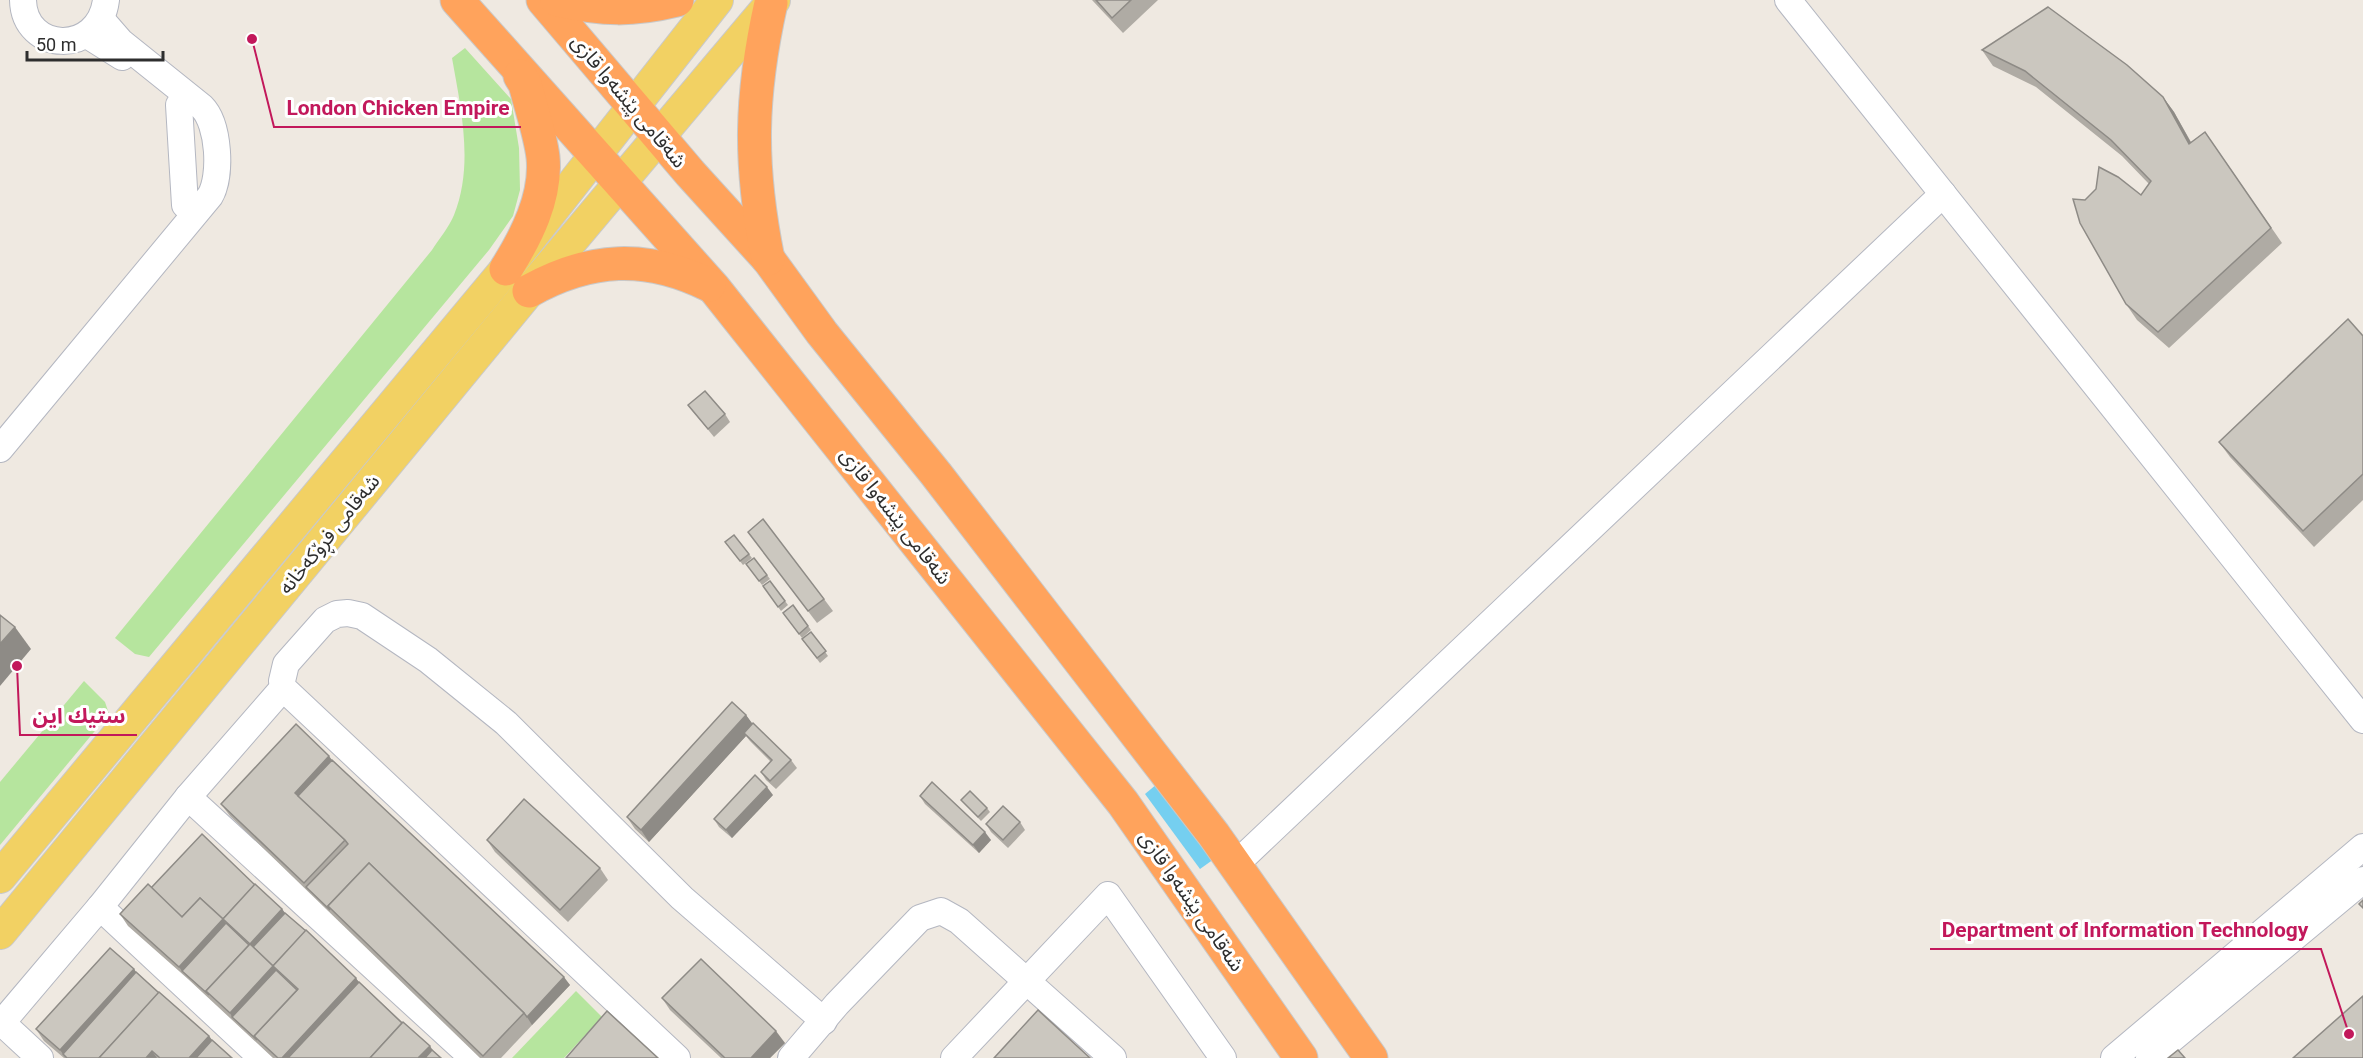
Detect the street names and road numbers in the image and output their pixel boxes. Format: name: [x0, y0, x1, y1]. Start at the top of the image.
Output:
street label: شەقامی پێشەوا قازی: [565, 30, 692, 173]
street label: شەقامی پێشەوا قازی: [834, 443, 957, 590]
street label: شەقامی فڕۆکەخانە: [273, 469, 389, 602]
street label: شەقامی پێشەوا قازی: [1133, 826, 1250, 977]

